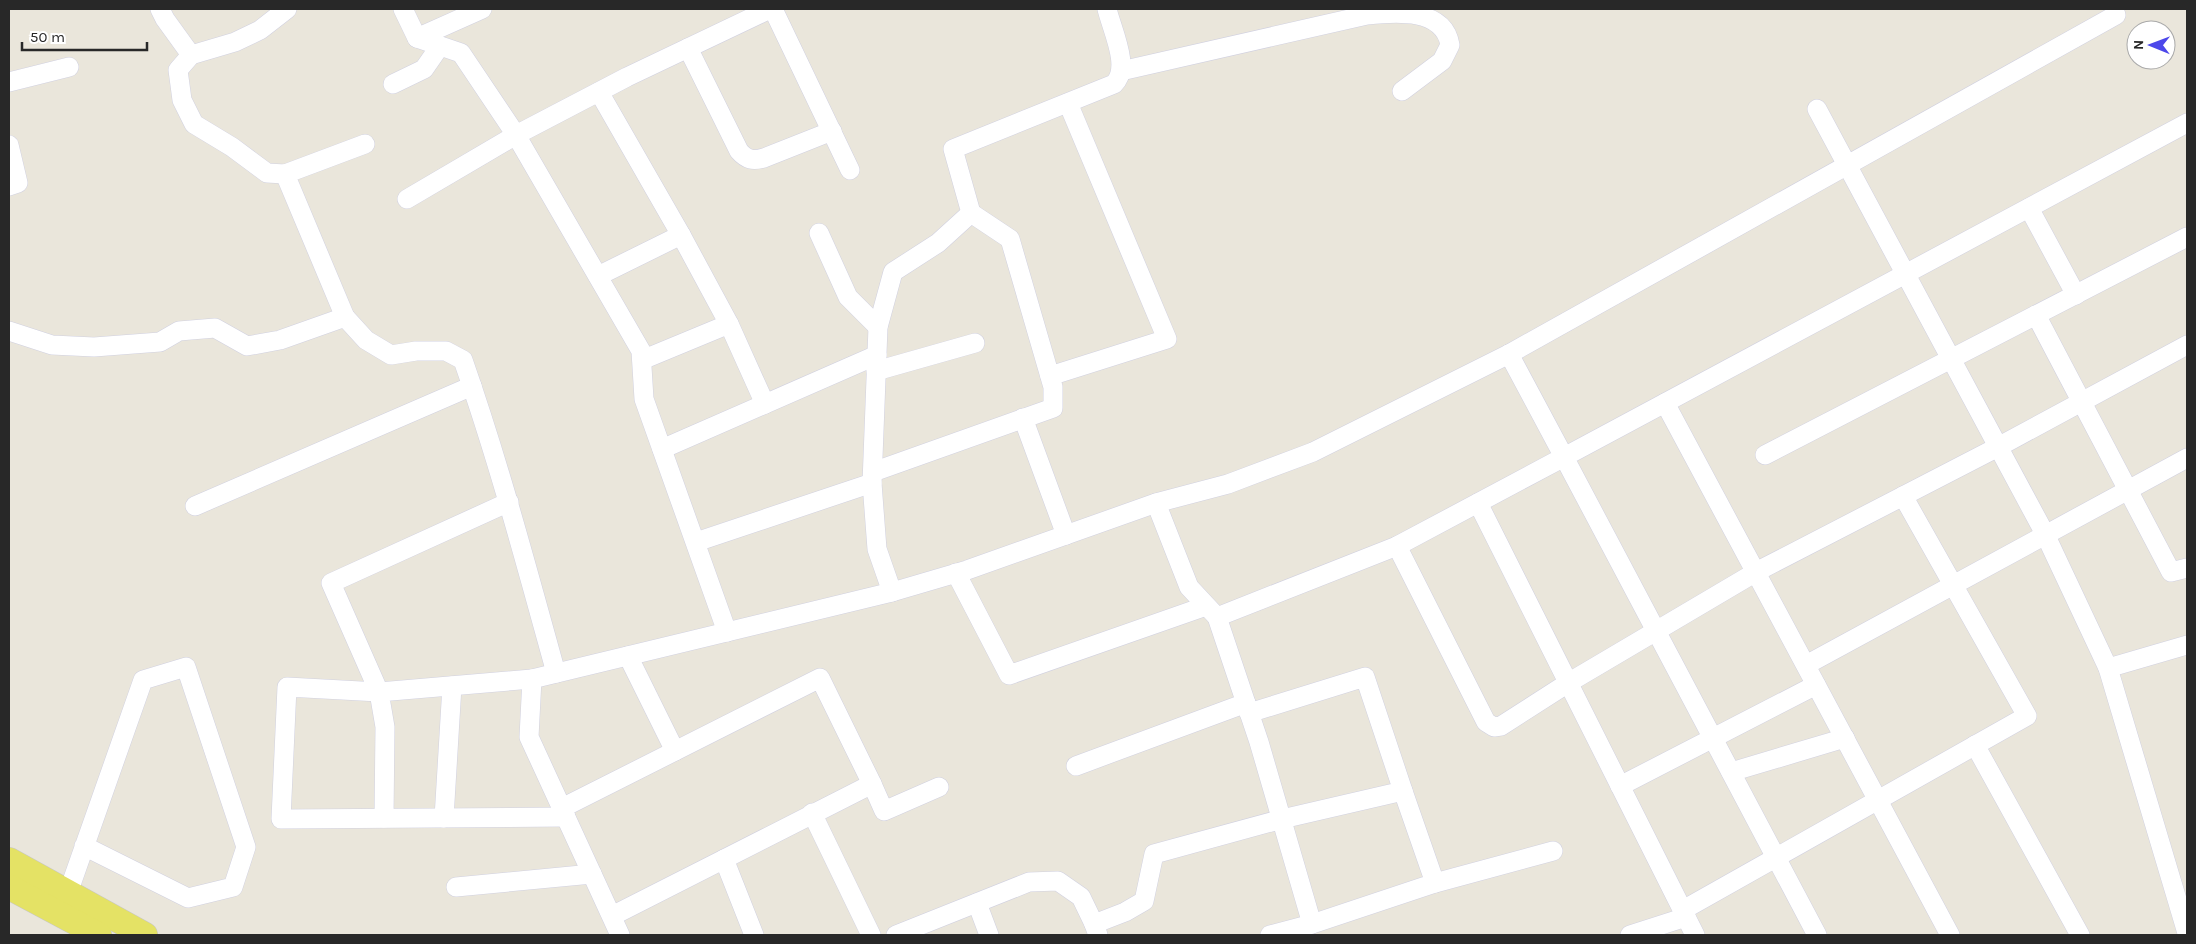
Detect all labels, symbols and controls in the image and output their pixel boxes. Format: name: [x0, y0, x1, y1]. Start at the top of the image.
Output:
scale bar: [22, 20, 148, 52]
north arrow: [2126, 20, 2176, 70]
text: 50 m: [30, 28, 65, 46]
text: N: [2130, 40, 2147, 50]

